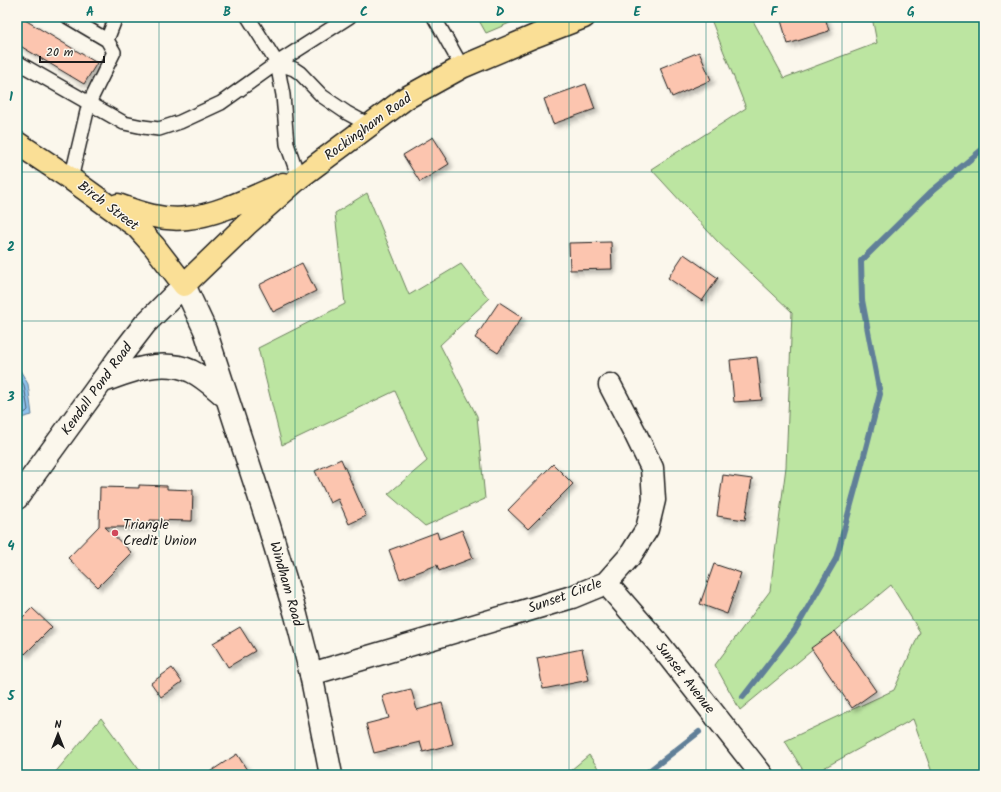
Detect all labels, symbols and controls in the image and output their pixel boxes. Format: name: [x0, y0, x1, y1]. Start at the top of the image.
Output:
text: A: [86, 2, 94, 23]
text: B: [223, 2, 231, 23]
text: C: [360, 2, 368, 23]
text: D: [496, 2, 505, 23]
text: E: [633, 2, 641, 23]
text: F: [770, 2, 778, 23]
text: G: [907, 2, 915, 23]
scale bar: [40, 38, 104, 64]
text: 20 m: [46, 43, 74, 62]
text: 1: [9, 87, 13, 108]
street label: Rockingham Road: [320, 87, 417, 166]
street label: Birch Street: [73, 176, 144, 237]
text: 2: [7, 237, 15, 258]
street label: Kendall Pond Road: [56, 337, 139, 440]
text: 3: [6, 387, 15, 408]
place label: Triangle Credit Union: [123, 514, 197, 552]
marker: Triangle Credit Union: [110, 528, 120, 538]
text: 4: [7, 536, 15, 557]
street label: Windham Road: [263, 539, 309, 630]
street label: Sunset Circle: [525, 572, 606, 620]
street label: Sunset Avenue: [650, 637, 721, 719]
text: 5: [7, 686, 16, 707]
north arrow: [38, 714, 78, 754]
text: N: [55, 716, 62, 734]

